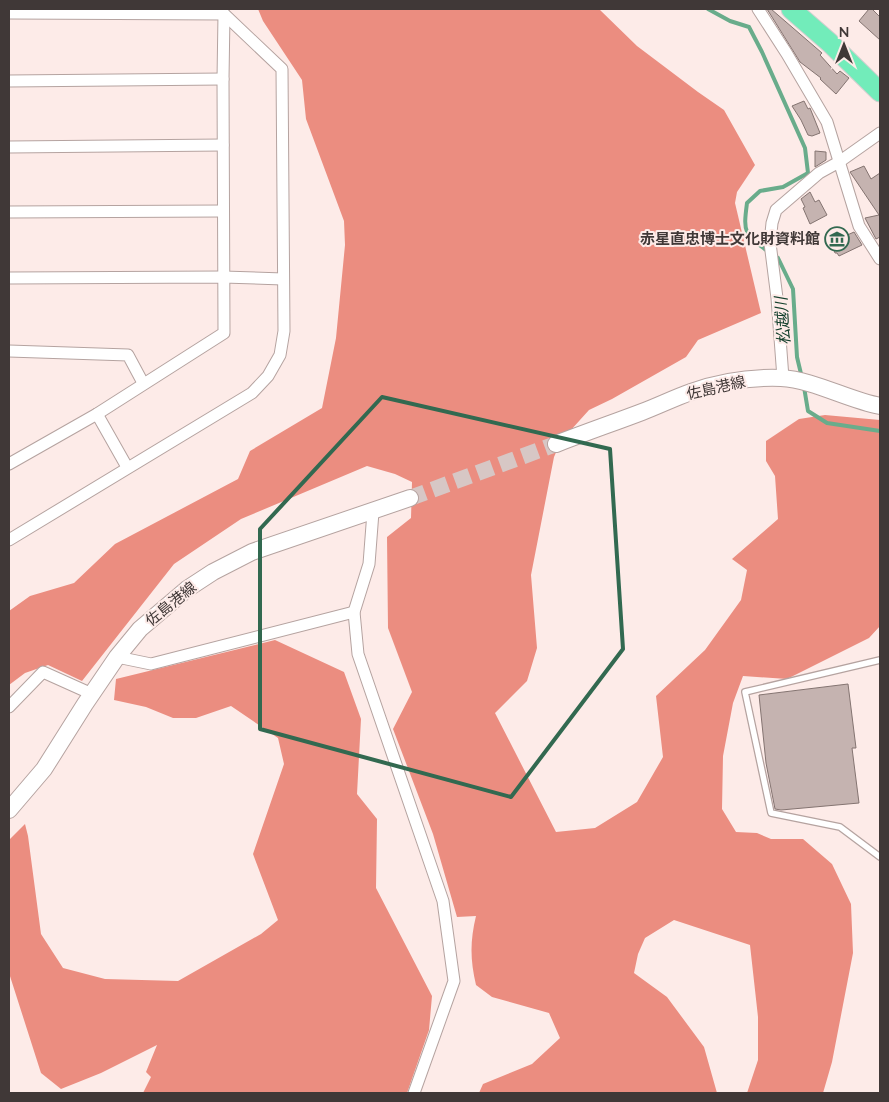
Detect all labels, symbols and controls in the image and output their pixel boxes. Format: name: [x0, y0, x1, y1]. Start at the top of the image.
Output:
north arrow: [819, 20, 869, 70]
text: N: [839, 23, 849, 41]
museum icon: 赤星直忠博士文化財資料館: [824, 226, 850, 252]
place label: 赤星直忠博士文化財資料館: [640, 229, 820, 248]
water label: 松越川: [770, 294, 794, 346]
street label: 佐島港線: [685, 372, 747, 404]
street label: 佐島港線: [141, 577, 200, 630]

